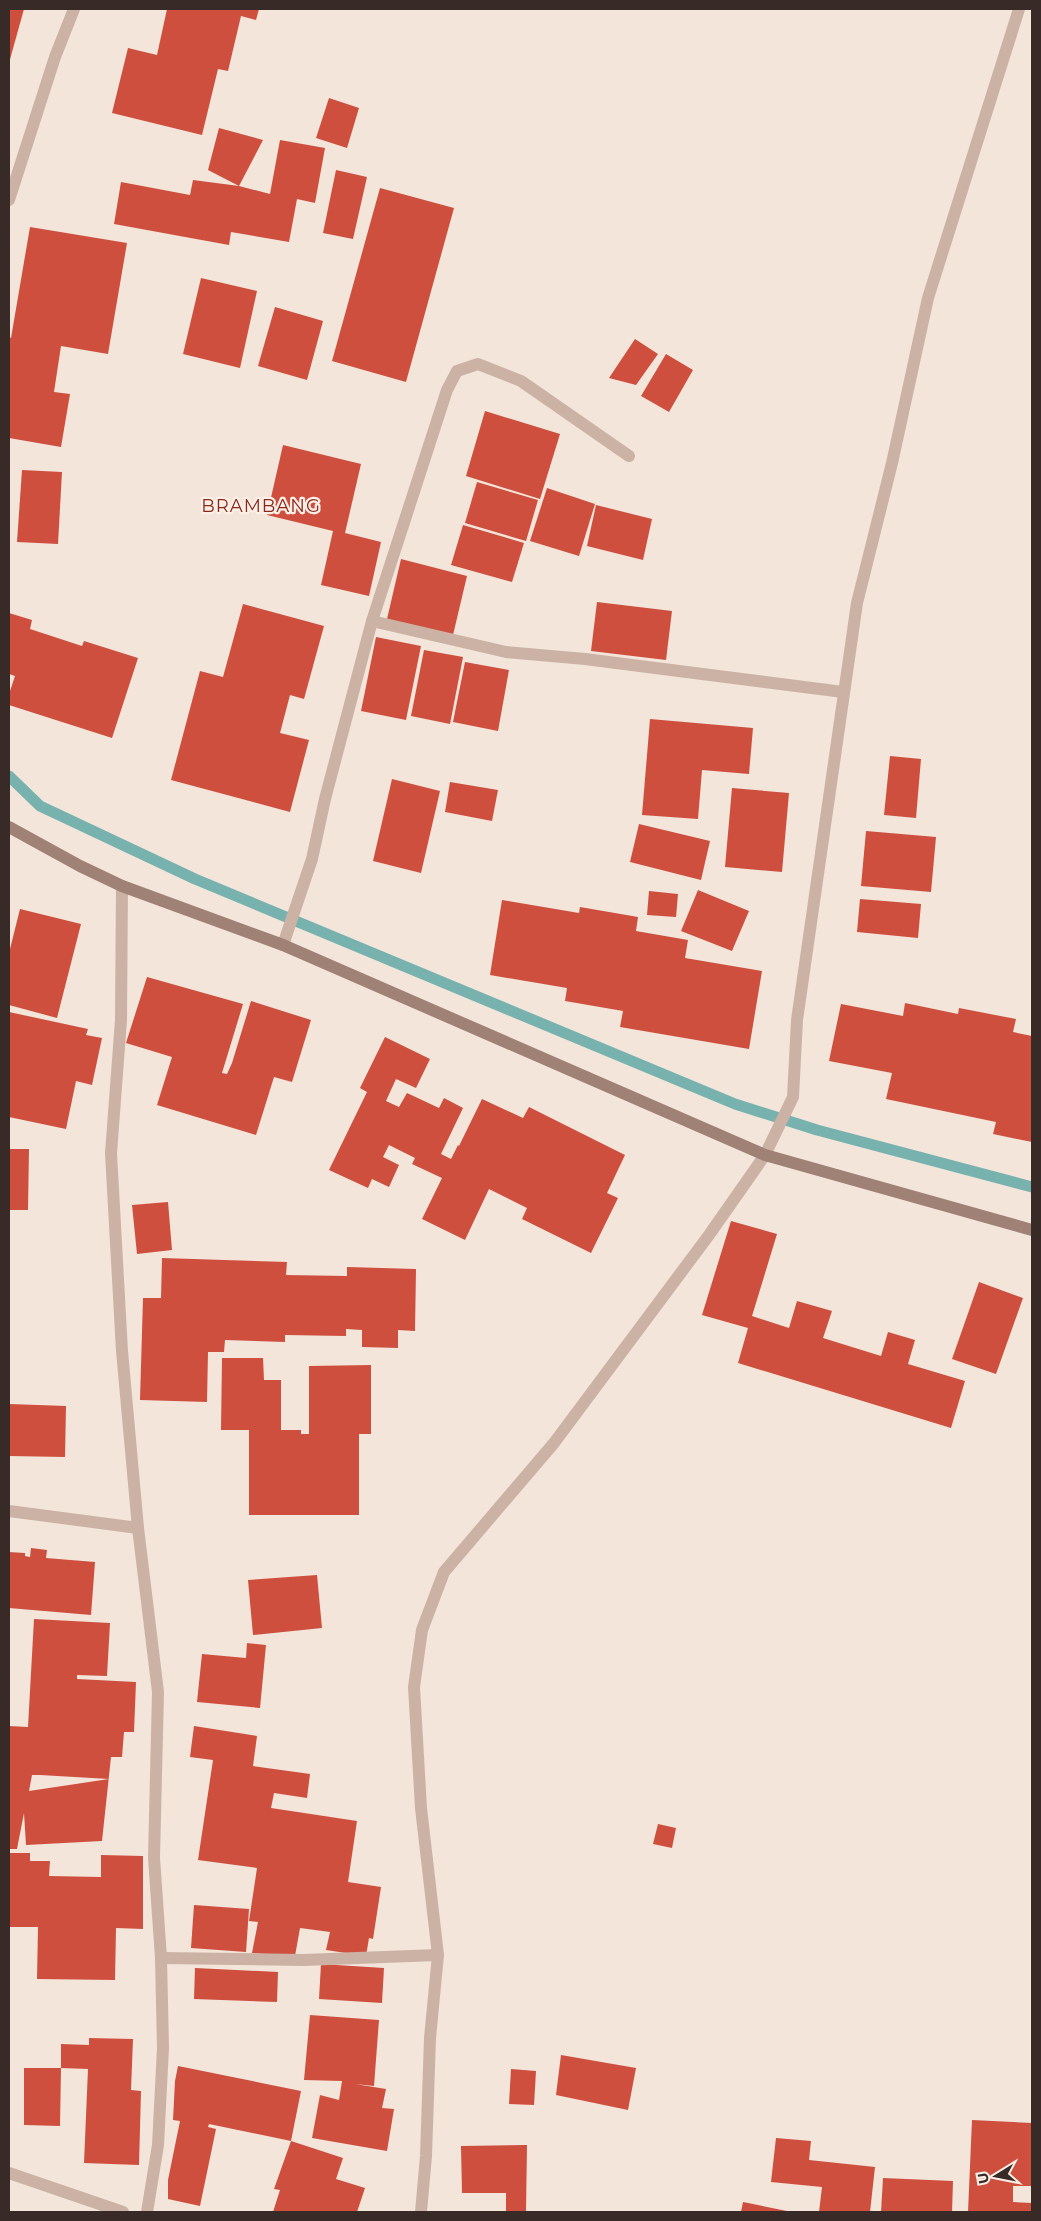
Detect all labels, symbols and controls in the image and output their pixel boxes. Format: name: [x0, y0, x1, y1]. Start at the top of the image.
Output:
district label: BRAMBANG: [201, 495, 321, 517]
north arrow: [971, 2151, 1021, 2201]
text: U: [973, 2171, 993, 2185]

